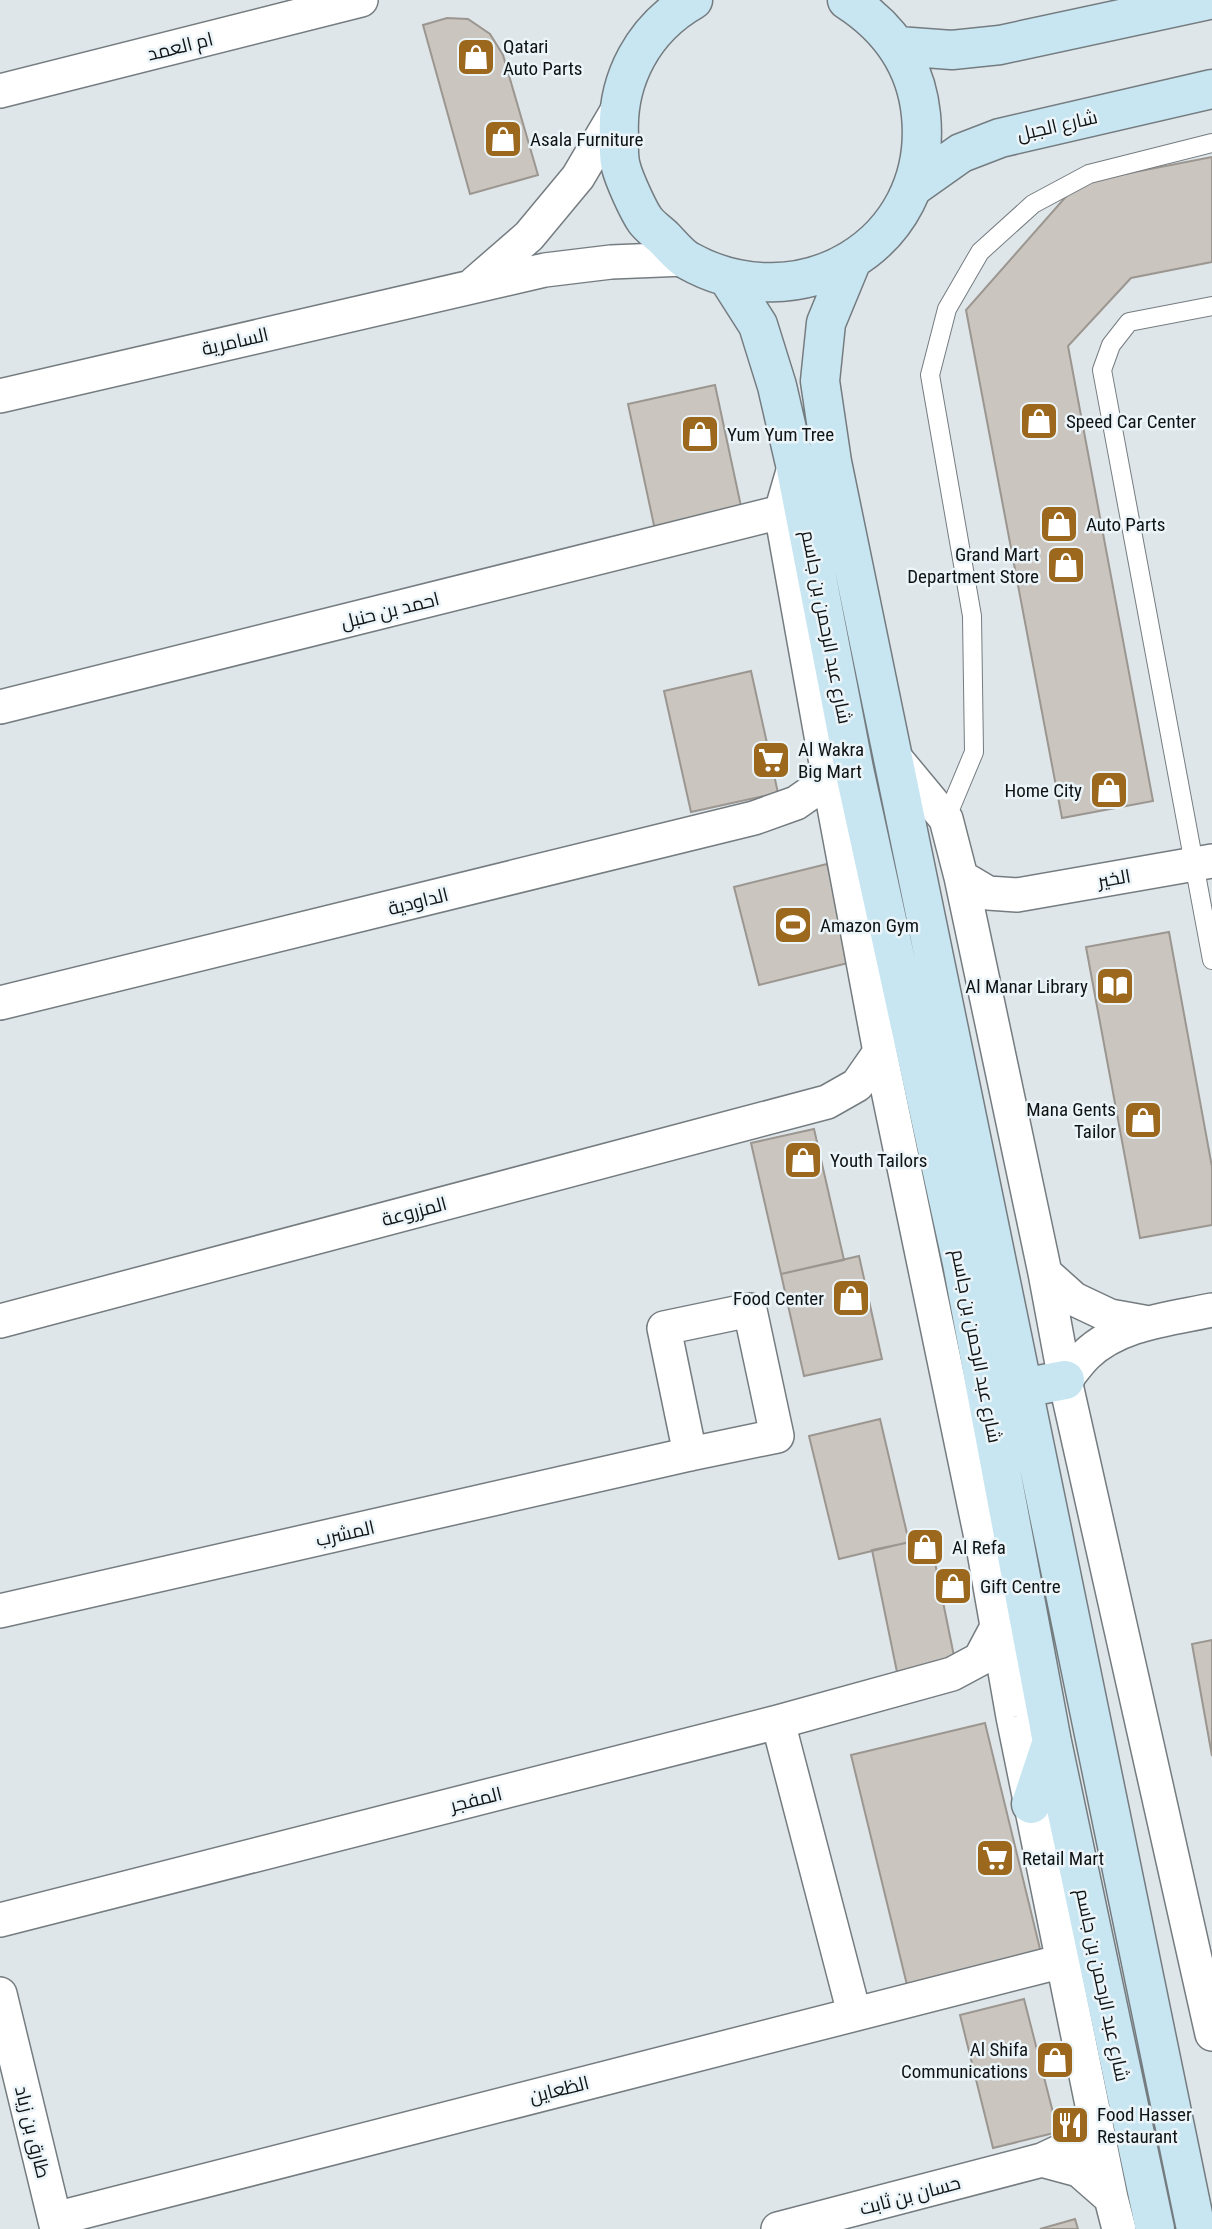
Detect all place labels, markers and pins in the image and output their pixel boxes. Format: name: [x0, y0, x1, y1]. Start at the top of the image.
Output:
place label: Qatari Auto Parts: [503, 35, 582, 80]
shop icon: Qatari Auto Parts: [455, 36, 497, 78]
shop icon: Asala Furniture: [482, 118, 524, 160]
place label: Asala Furniture: [530, 128, 643, 151]
shop icon: Speed Car Center: [1018, 400, 1060, 442]
place label: Speed Car Center: [1066, 410, 1196, 433]
shop icon: Yum Yum Tree: [679, 413, 721, 455]
place label: Yum Yum Tree: [727, 423, 834, 446]
shop icon: Auto Parts: [1038, 503, 1080, 545]
place label: Auto Parts: [1086, 513, 1165, 536]
place label: Grand Mart Department Store: [907, 543, 1039, 588]
shop icon: Grand Mart Department Store: [1045, 544, 1087, 586]
place label: Al Wakra Big Mart: [798, 738, 864, 783]
supermarket icon: Al Wakra Big Mart: [750, 739, 792, 781]
shop icon: Home City: [1088, 769, 1130, 811]
place label: Home City: [1004, 779, 1082, 802]
sports icon: Amazon Gym: [772, 904, 814, 946]
place label: Amazon Gym: [820, 914, 919, 937]
library icon: Al Manar Library: [1094, 965, 1136, 1007]
place label: Al Manar Library: [965, 975, 1088, 998]
place label: Mana Gents Tailor: [1026, 1098, 1116, 1143]
shop icon: Mana Gents Tailor: [1122, 1099, 1164, 1141]
shop icon: Youth Tailors: [782, 1139, 824, 1181]
place label: Youth Tailors: [830, 1149, 928, 1172]
shop icon: Food Center: [830, 1277, 872, 1319]
place label: Food Center: [733, 1287, 824, 1310]
shop icon: Al Refa: [904, 1526, 946, 1568]
place label: Al Refa: [952, 1536, 1006, 1559]
shop icon: Gift Centre: [932, 1565, 974, 1607]
place label: Gift Centre: [980, 1575, 1061, 1598]
supermarket icon: Retail Mart: [974, 1837, 1016, 1879]
place label: Retail Mart: [1022, 1847, 1104, 1870]
place label: Al Shifa Communications: [901, 2038, 1028, 2083]
shop icon: Al Shifa Communications: [1034, 2039, 1076, 2081]
place label: Food Hasser Restaurant: [1097, 2103, 1192, 2148]
restaurant icon: Food Hasser Restaurant: [1049, 2104, 1091, 2146]

